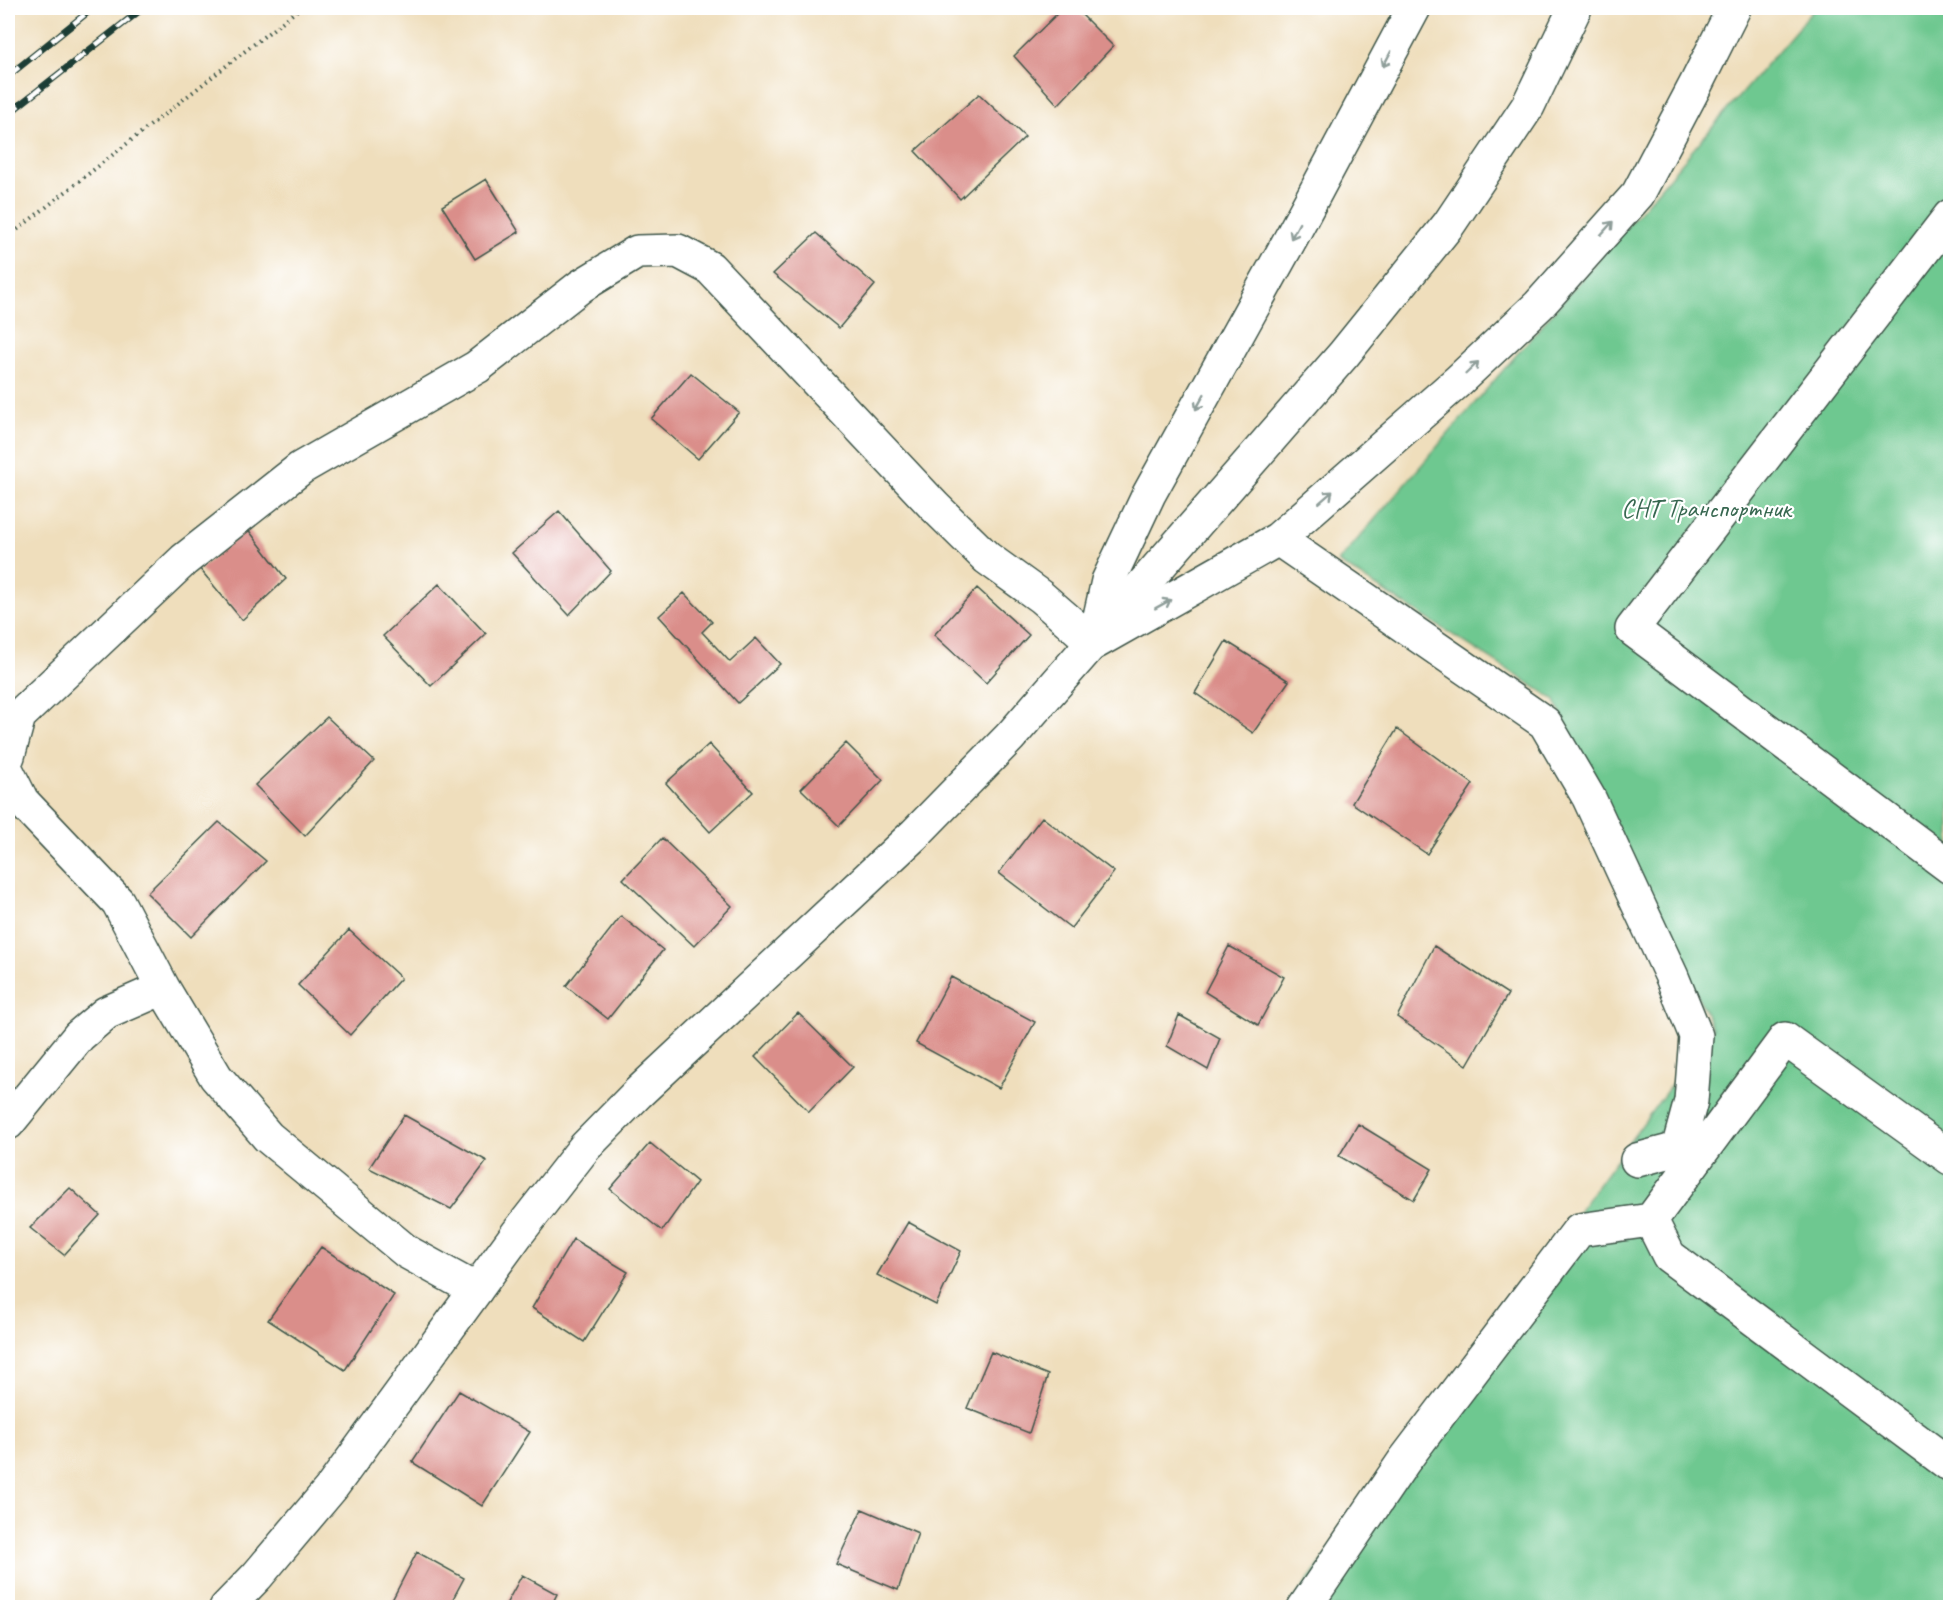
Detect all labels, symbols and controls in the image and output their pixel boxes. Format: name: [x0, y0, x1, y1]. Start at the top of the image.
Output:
one-way arrow: [1381, 50, 1393, 67]
one-way arrow: [1600, 221, 1614, 236]
one-way arrow: [1289, 222, 1301, 239]
one-way arrow: [1464, 362, 1479, 376]
one-way arrow: [1194, 392, 1205, 410]
one-way arrow: [1318, 490, 1333, 504]
park label: СНТ Транспортник: [1621, 492, 1793, 525]
one-way arrow: [1154, 597, 1171, 609]

